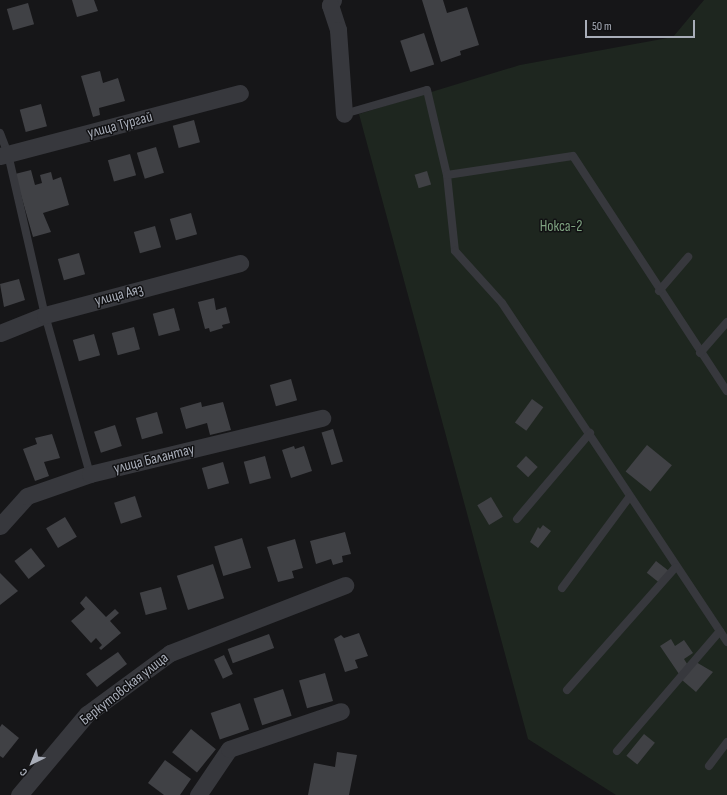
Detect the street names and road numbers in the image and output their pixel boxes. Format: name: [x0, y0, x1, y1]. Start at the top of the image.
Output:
street label: улица Тургай: [86, 108, 154, 142]
street label: улица Аяз: [93, 280, 145, 310]
street label: улица Балантау: [112, 440, 196, 478]
street label: Беркутовская улица: [76, 649, 172, 729]

